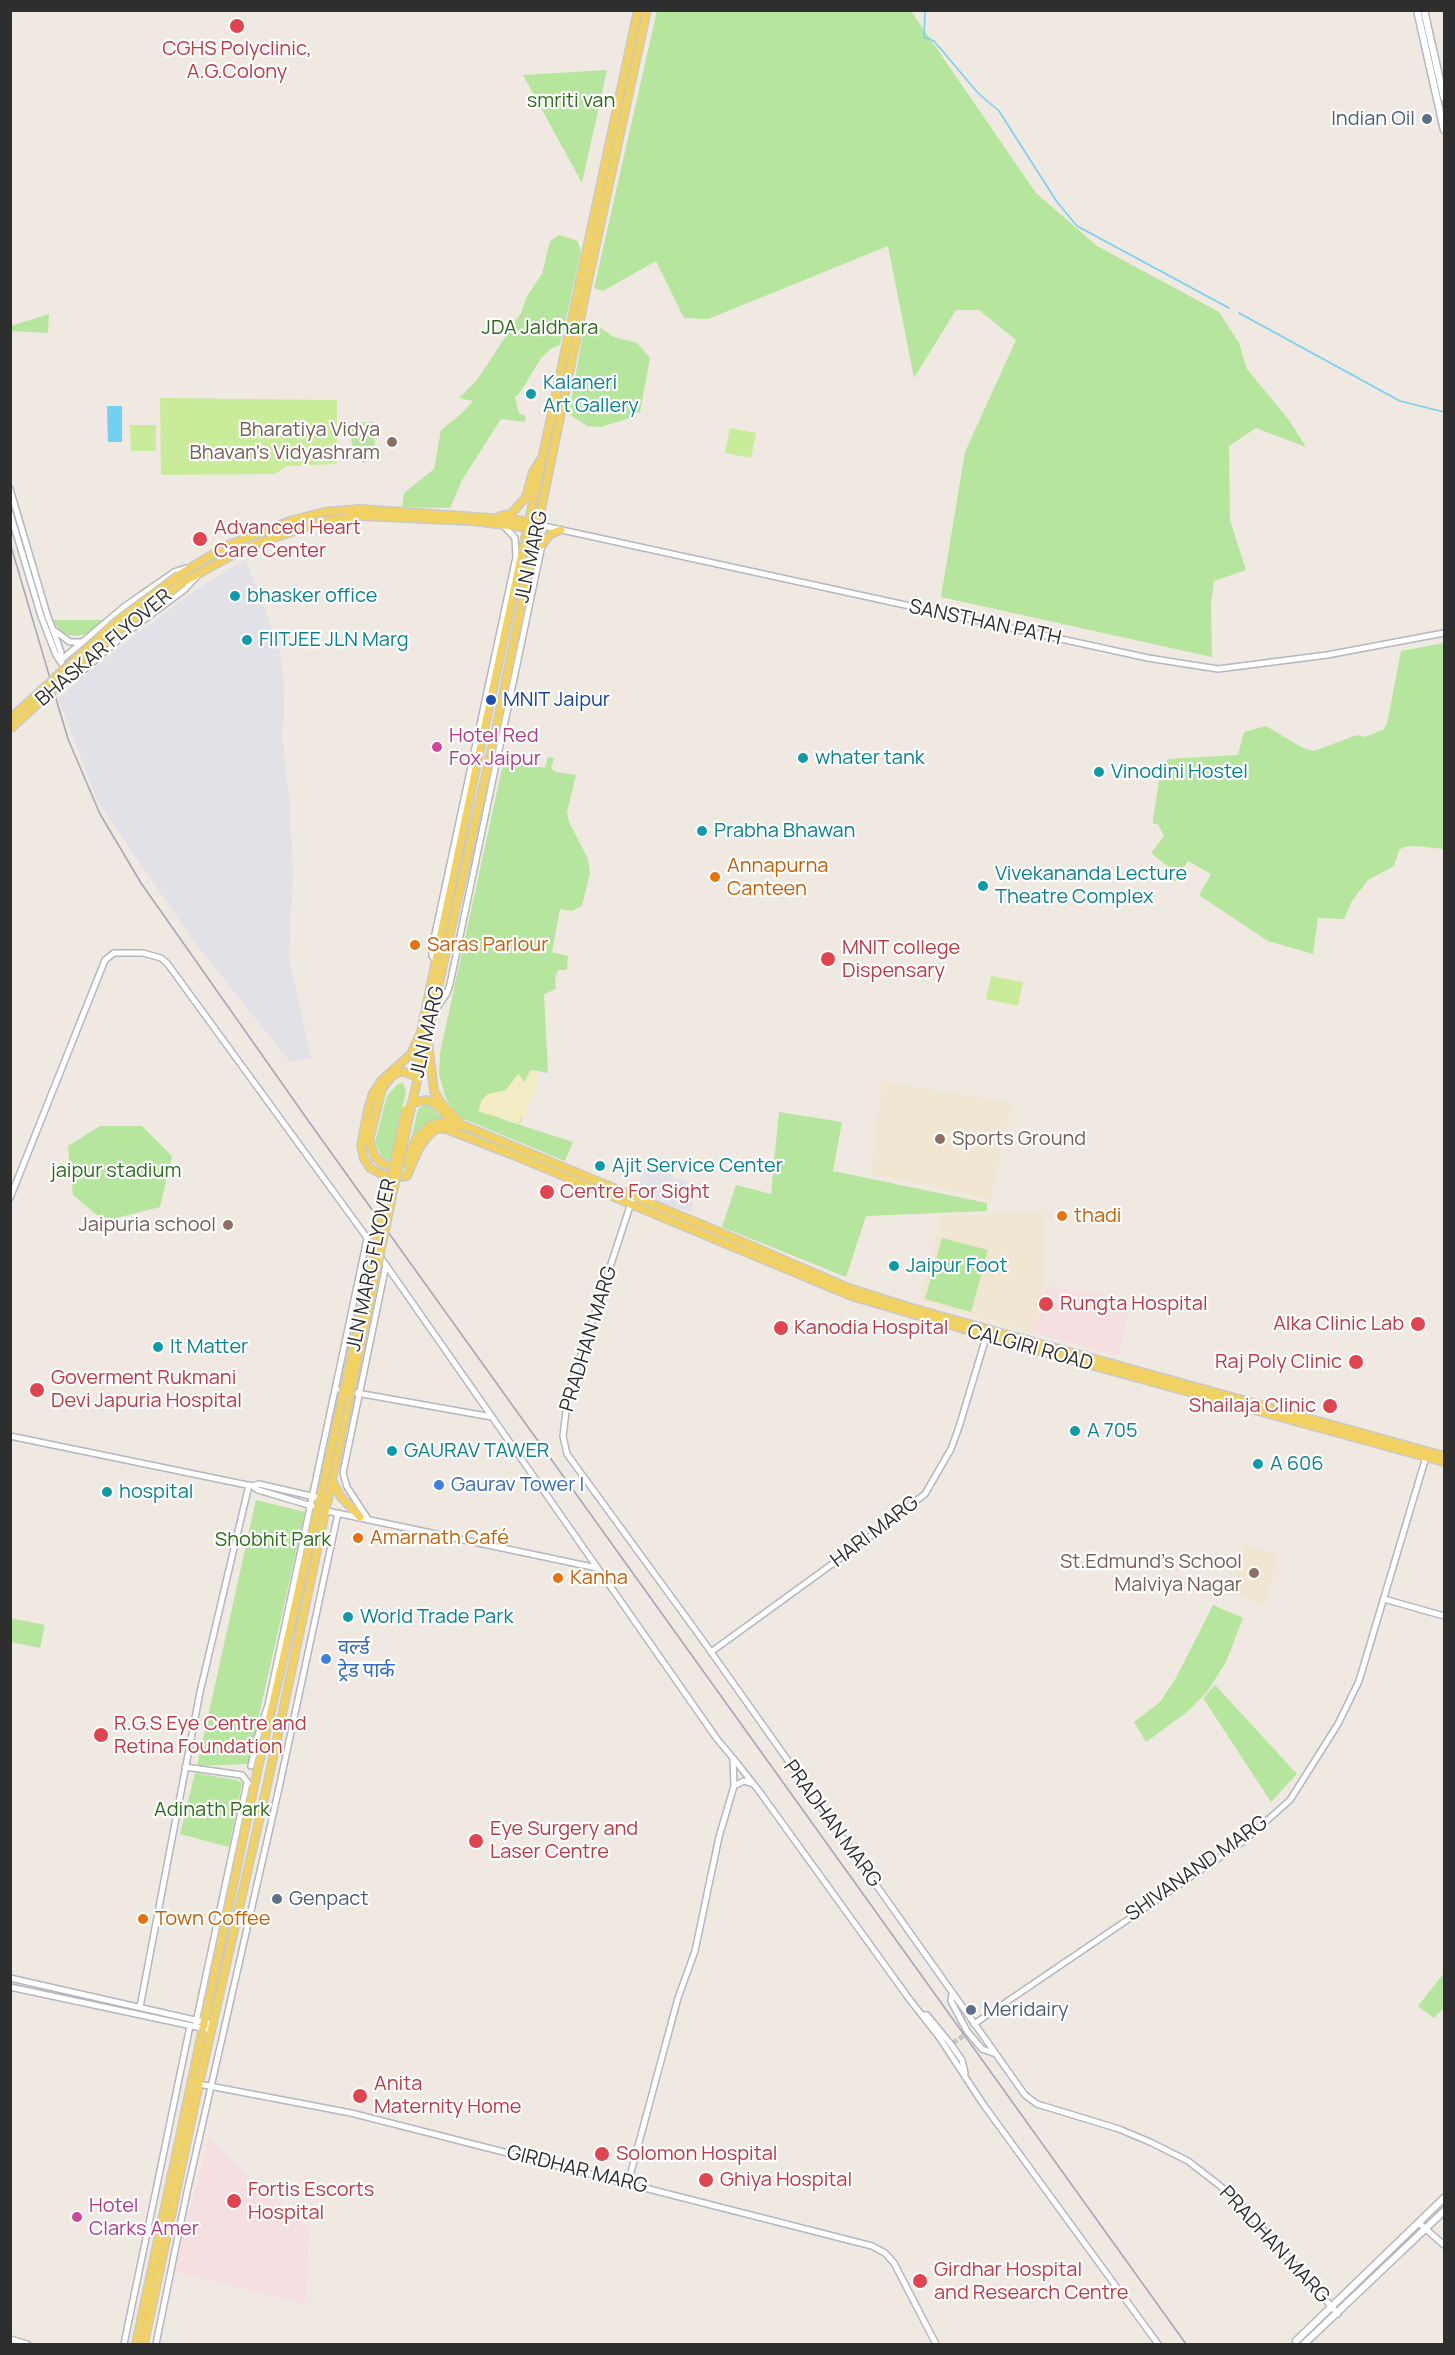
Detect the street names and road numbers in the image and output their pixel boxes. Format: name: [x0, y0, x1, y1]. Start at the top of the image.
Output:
street label: JLN MARG: [511, 509, 553, 605]
street label: BHASKAR FLYOVER: [31, 584, 177, 712]
street label: SANSTHAN PATH: [907, 595, 1063, 651]
street label: JLN MARG: [406, 984, 450, 1080]
street label: JLN MARG FLYOVER: [342, 1176, 402, 1354]
street label: PRADHAN MARG: [555, 1263, 623, 1415]
street label: CALGIRI ROAD: [964, 1320, 1096, 1376]
street label: HARI MARG: [826, 1491, 924, 1573]
street label: PRADHAN MARG: [778, 1756, 886, 1892]
street label: SHIVANAND MARG: [1121, 1811, 1273, 1927]
street label: GIRDHAR MARG: [504, 2141, 650, 2199]
street label: PRADHAN MARG: [1214, 2182, 1334, 2308]

